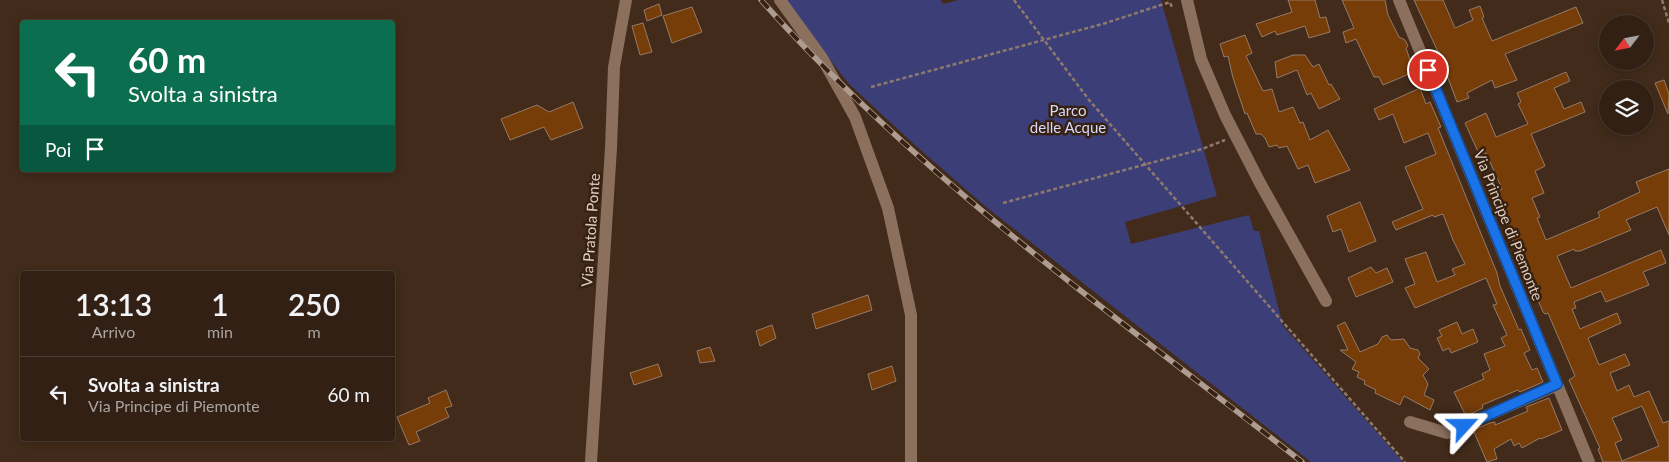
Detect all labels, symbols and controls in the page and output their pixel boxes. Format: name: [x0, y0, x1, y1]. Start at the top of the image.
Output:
north arrow: [1599, 15, 1654, 70]
map controls: [1599, 15, 1654, 135]
text: 60 m: [128, 38, 206, 80]
icon: left: [45, 40, 110, 105]
pin: [1407, 49, 1449, 91]
icon: arrive: [1414, 56, 1442, 84]
text: Svolta a sinistra: [128, 80, 278, 107]
button: layers: [1599, 80, 1654, 135]
park label: Parco delle Acque: [1030, 101, 1106, 136]
icon: arrive: [81, 135, 109, 163]
text: Poi: [45, 138, 71, 161]
street label: Via Principe di Piemonte: [1471, 147, 1548, 303]
street label: Via Pratola Ponte: [577, 172, 603, 287]
text: 13:13: [75, 286, 152, 322]
text: 1: [211, 286, 229, 322]
text: 250: [288, 286, 340, 322]
text: Arrivo: [92, 322, 135, 341]
text: min: [207, 322, 233, 341]
text: m: [307, 322, 321, 341]
text: Svolta a sinistra: [88, 373, 220, 396]
icon: left: [45, 380, 73, 408]
text: 60 m: [327, 383, 370, 406]
text: Via Principe di Piemonte: [88, 396, 260, 415]
position arrow: [1437, 399, 1489, 451]

